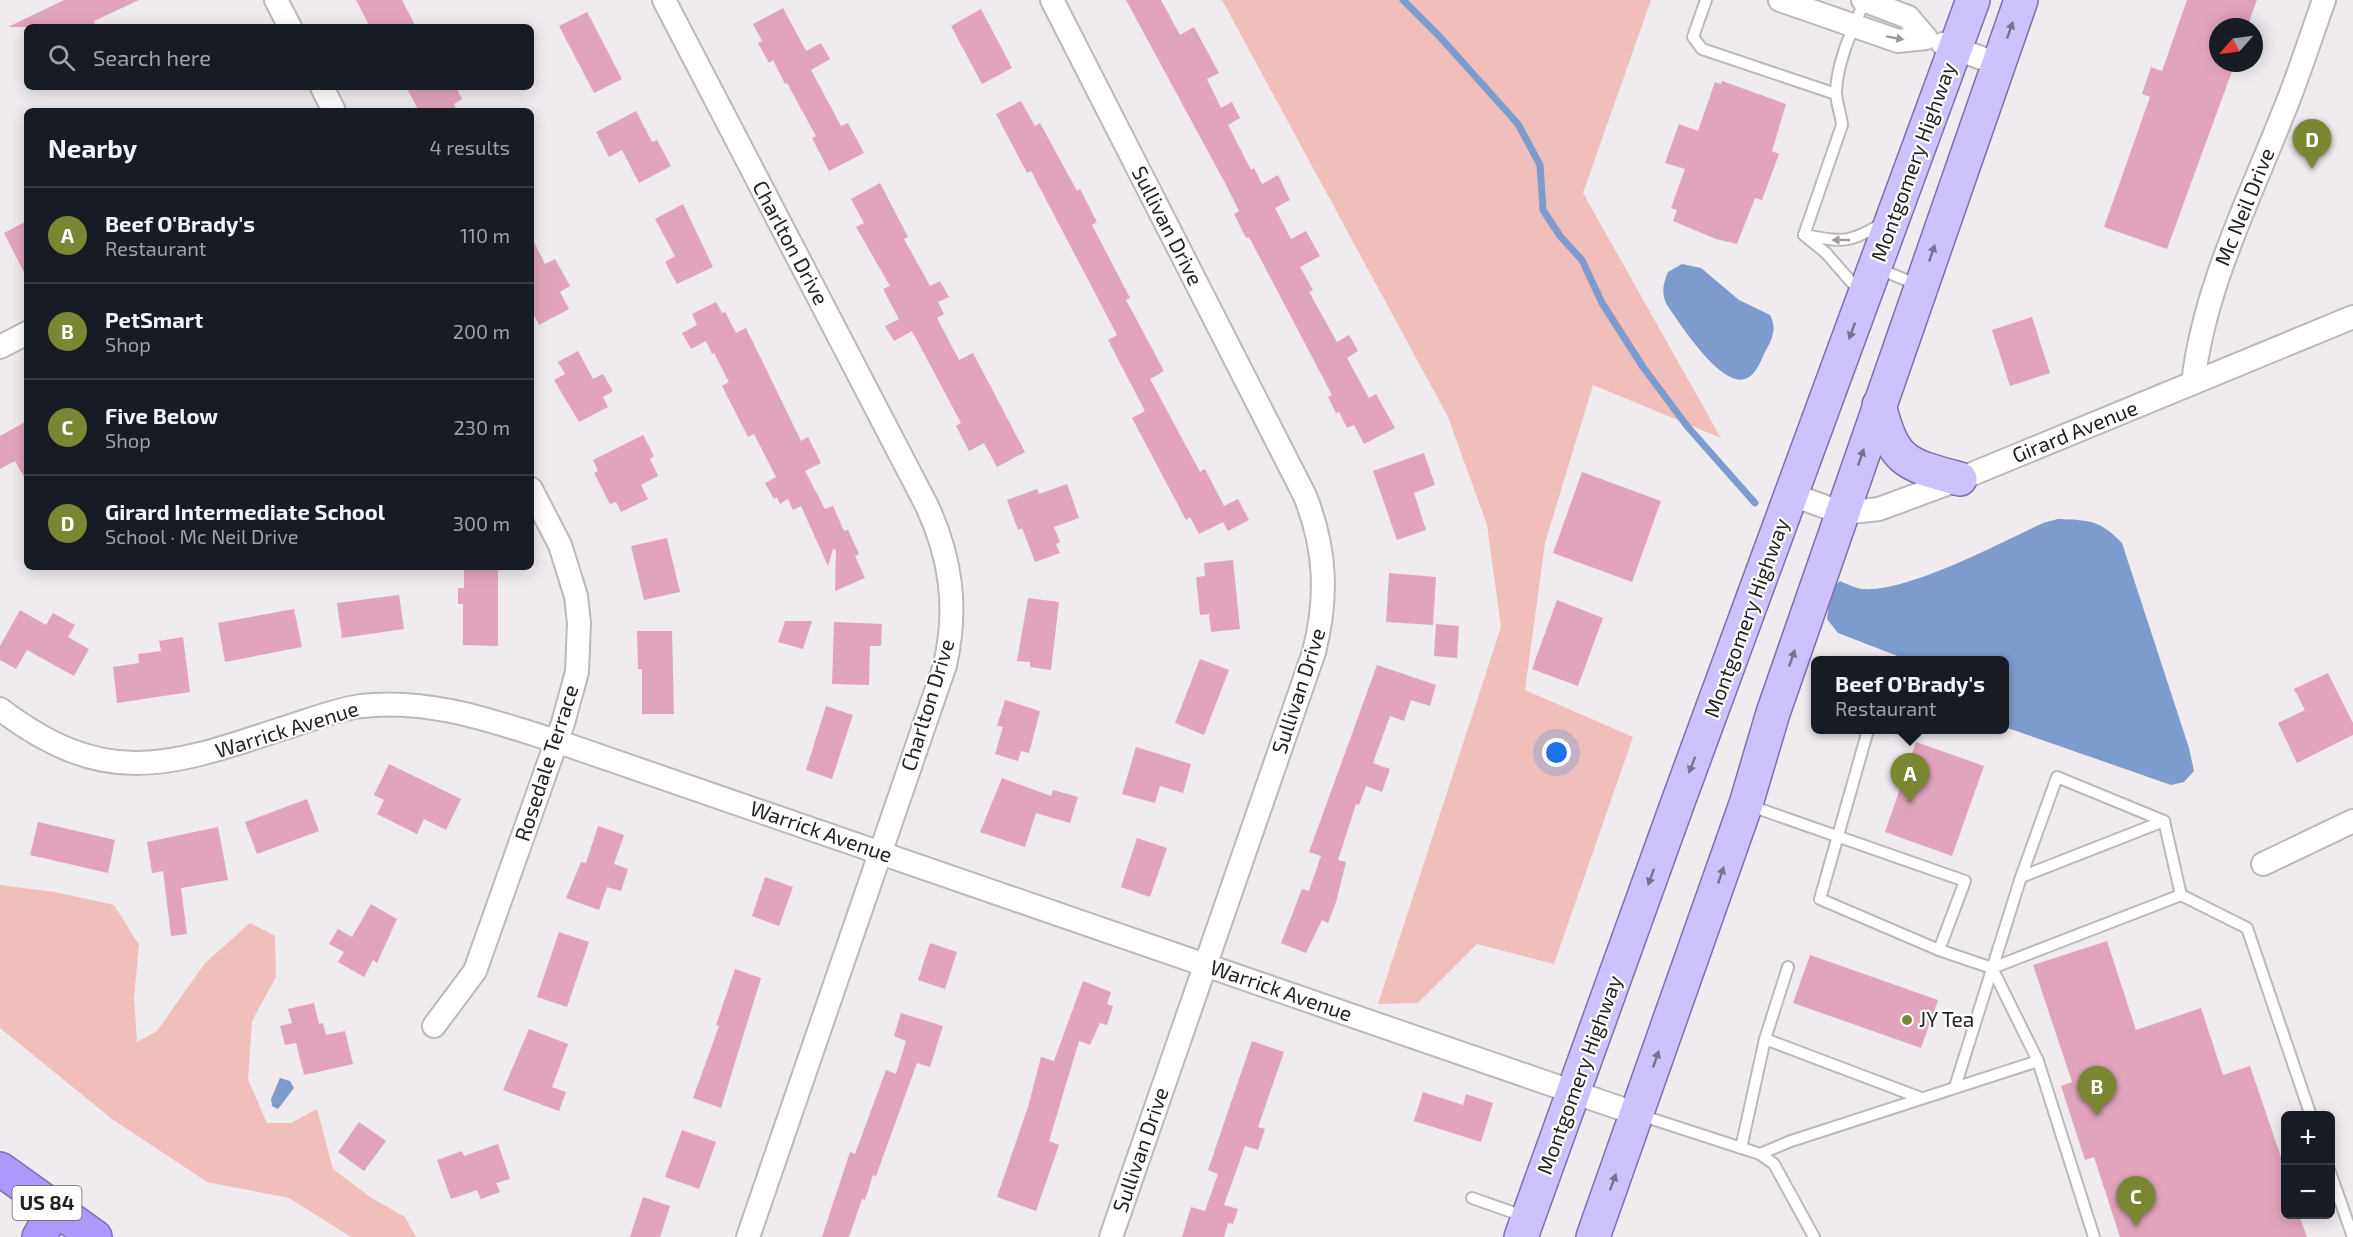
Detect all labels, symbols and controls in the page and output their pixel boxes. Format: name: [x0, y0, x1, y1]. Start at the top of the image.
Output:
north arrow: [2209, 18, 2263, 72]
one-way arrow: [2006, 20, 2016, 38]
search box: [24, 24, 534, 90]
one-way arrow: [1886, 34, 1905, 43]
icon: search: [45, 41, 78, 74]
text: Search here: [93, 44, 211, 70]
street label: Montgomery Highway: [1865, 58, 1960, 265]
pin: D: [2292, 120, 2332, 169]
text: Nearby: [48, 132, 137, 163]
text: 4 results: [430, 135, 510, 159]
street label: Mc Neil Drive: [2209, 144, 2279, 269]
street label: Sullivan Drive: [1128, 161, 1209, 289]
street label: Charlton Drive: [748, 176, 834, 309]
text: Beef O'Brady's: [105, 210, 255, 236]
text: A: [61, 223, 74, 247]
text: 110 m: [460, 223, 510, 247]
one-way arrow: [1832, 235, 1851, 245]
text: Restaurant: [105, 236, 206, 260]
one-way arrow: [1928, 244, 1938, 262]
text: PetSmart: [105, 306, 203, 332]
text: B: [61, 319, 74, 343]
text: 200 m: [453, 319, 510, 343]
one-way arrow: [1847, 322, 1857, 340]
text: Shop: [105, 332, 151, 356]
street label: Girard Avenue: [2008, 394, 2141, 467]
text: Five Below: [105, 402, 218, 428]
text: C: [62, 415, 73, 439]
text: 230 m: [454, 415, 510, 439]
text: Shop: [105, 428, 151, 452]
one-way arrow: [1857, 448, 1867, 466]
text: Girard Intermediate School: [105, 498, 385, 524]
text: D: [61, 511, 74, 535]
text: 300 m: [453, 511, 510, 535]
street label: Montgomery Highway: [1698, 514, 1793, 721]
text: School · Mc Neil Drive: [105, 524, 298, 548]
street label: Sullivan Drive: [1265, 625, 1330, 757]
street label: Charlton Drive: [895, 635, 959, 774]
one-way arrow: [1788, 649, 1798, 667]
popup: [1811, 656, 2009, 734]
text: Beef O'Brady's: [1835, 670, 1985, 696]
street label: Rosedale Terrace: [509, 681, 583, 844]
street label: Warrick Avenue: [212, 695, 361, 762]
text: Restaurant: [1835, 696, 1937, 720]
your location: [1542, 738, 1571, 767]
pin: A: [1890, 754, 1930, 803]
one-way arrow: [1686, 756, 1696, 774]
street label: Warrick Avenue: [747, 795, 896, 867]
one-way arrow: [1717, 866, 1727, 884]
one-way arrow: [1645, 868, 1655, 886]
street label: Warrick Avenue: [1207, 954, 1356, 1026]
street label: Montgomery Highway: [1531, 971, 1626, 1178]
place label: JY Tea: [1919, 1006, 1974, 1031]
marker: JY Tea: [1900, 1013, 1914, 1027]
one-way arrow: [1652, 1050, 1662, 1068]
pin: B: [2078, 1066, 2116, 1116]
street label: Sullivan Drive: [1106, 1084, 1173, 1215]
map controls: [2281, 1111, 2335, 1219]
button: +: [2281, 1111, 2335, 1165]
button: −: [2281, 1165, 2335, 1219]
one-way arrow: [1608, 1173, 1618, 1191]
pin: C: [2116, 1176, 2156, 1226]
road number: US 84: [12, 1186, 82, 1220]

